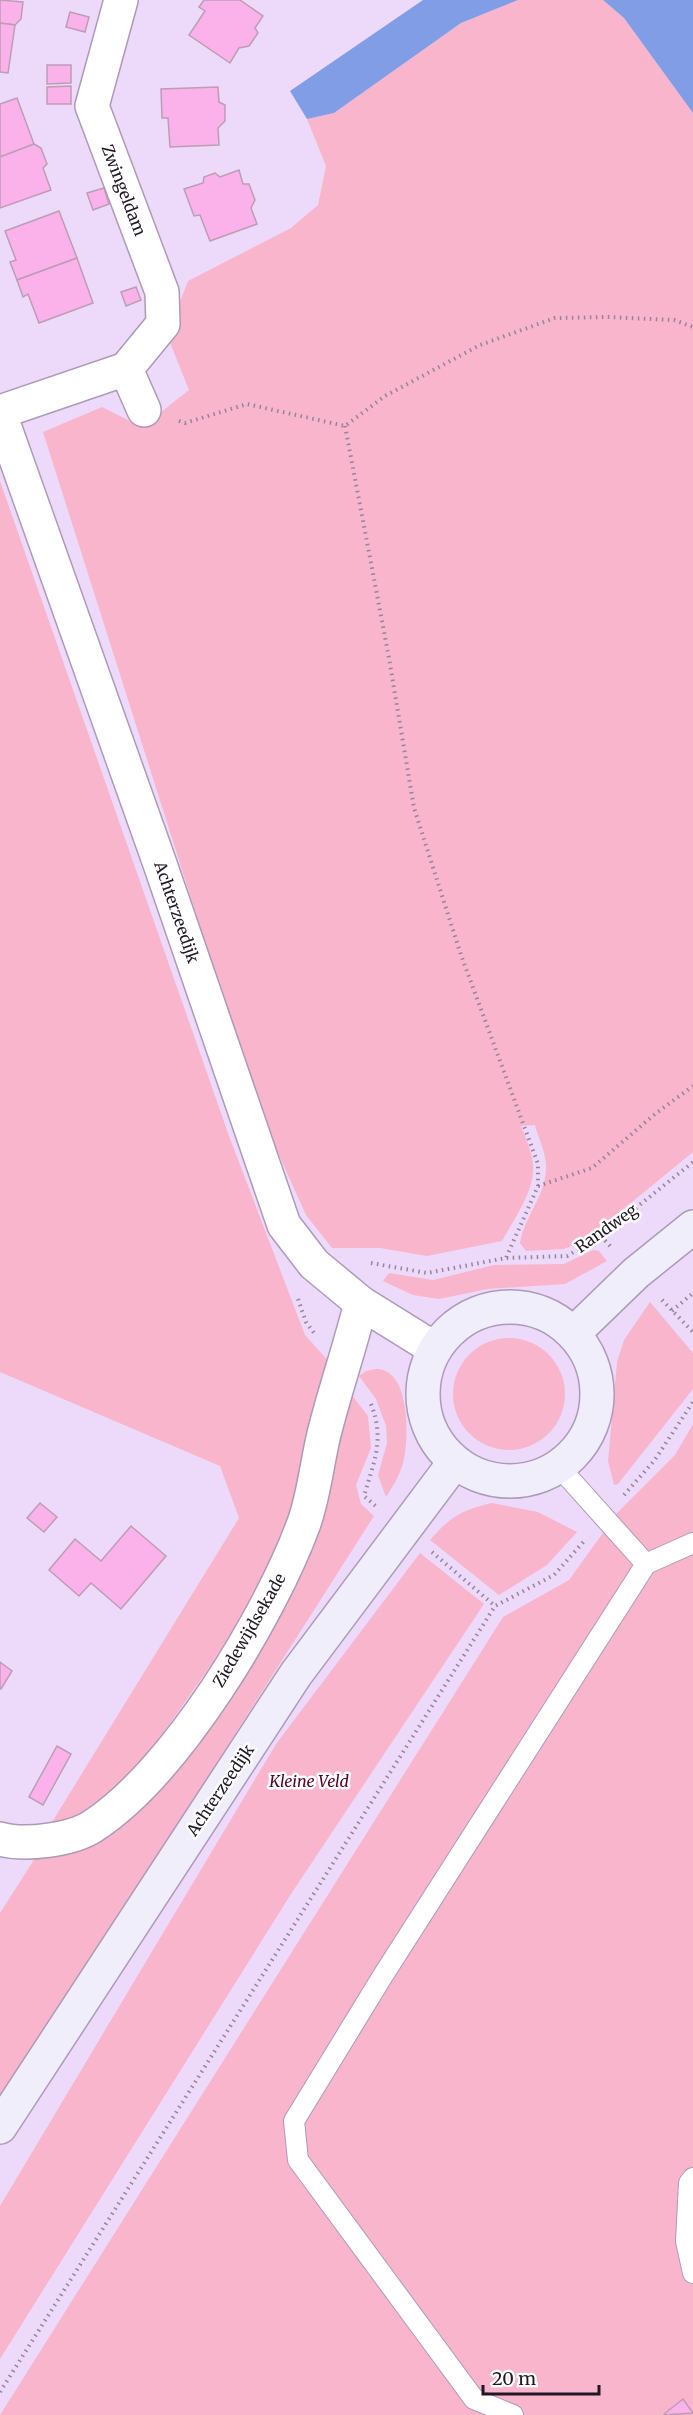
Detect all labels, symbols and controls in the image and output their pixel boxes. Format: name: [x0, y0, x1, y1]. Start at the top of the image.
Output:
street label: Zwingeldam: [97, 142, 151, 239]
street label: Achterzeedijk: [150, 858, 204, 966]
street label: Randweg: [571, 1199, 641, 1257]
street label: Ziedewijdsekade: [208, 1569, 290, 1691]
street label: Achterzeedijk: [182, 1740, 258, 1840]
park label: Kleine Veld: [268, 1771, 349, 1791]
scale bar: [483, 2358, 598, 2396]
text: 20 m: [492, 2367, 536, 2390]

